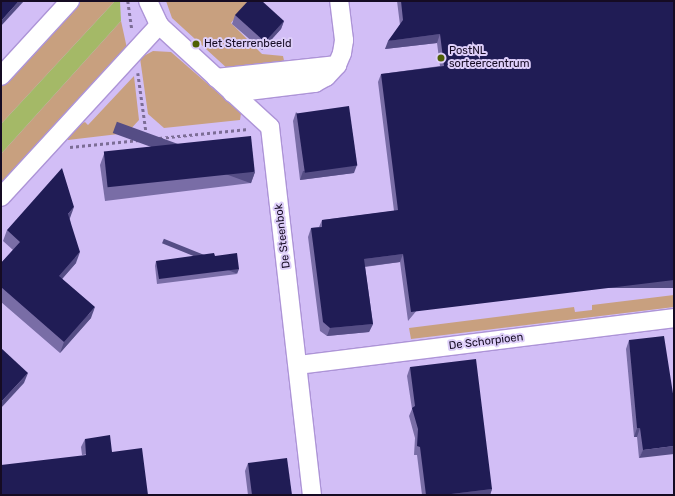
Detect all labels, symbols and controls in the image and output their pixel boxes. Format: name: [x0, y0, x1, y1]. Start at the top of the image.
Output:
place label: Het Sterrenbeeld: [204, 37, 291, 51]
marker: Het Sterrenbeeld: [191, 39, 201, 49]
place label: PostNL sorteercentrum: [449, 45, 529, 71]
marker: PostNL sorteercentrum: [436, 53, 446, 63]
street label: De Steenbok: [272, 203, 294, 269]
street label: De Schorpioen: [448, 331, 524, 353]

